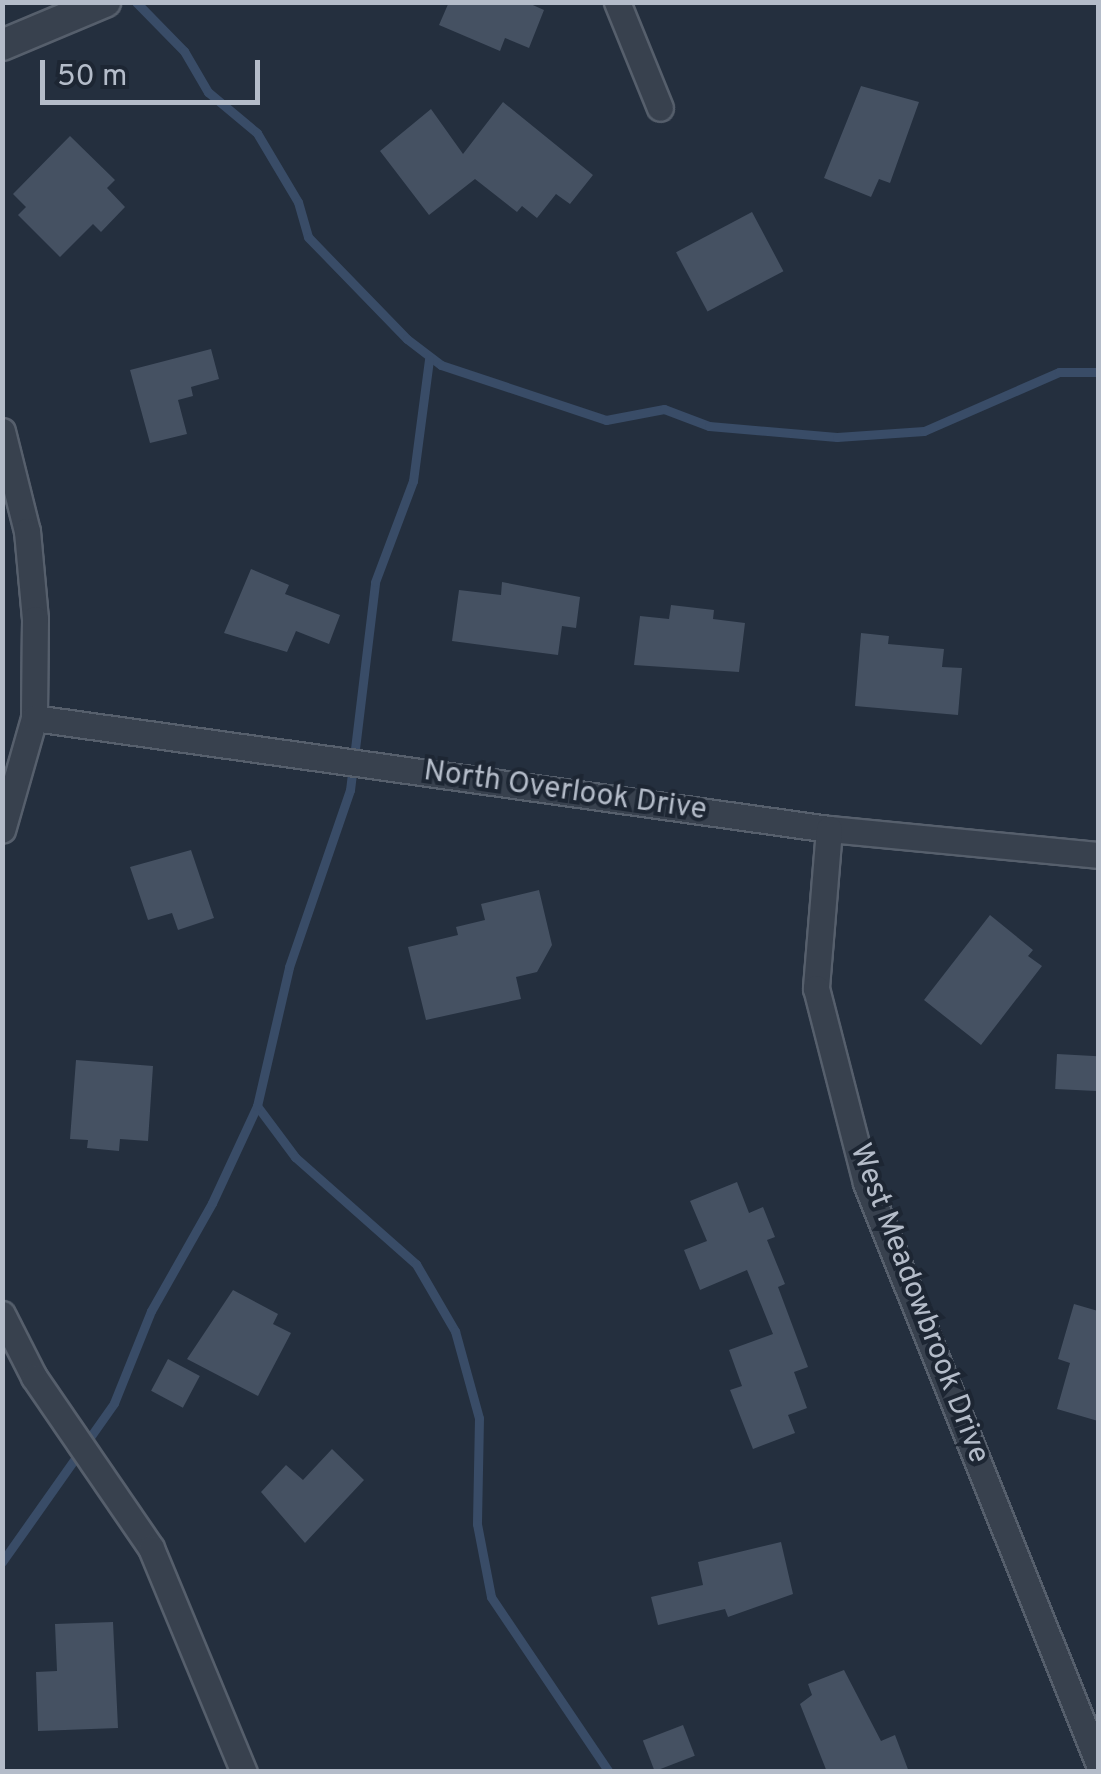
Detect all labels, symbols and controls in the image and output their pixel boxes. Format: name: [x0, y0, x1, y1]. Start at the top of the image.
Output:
scale bar: [45, 40, 265, 102]
text: 50 m: [57, 59, 127, 96]
street label: North Overlook Drive: [421, 754, 709, 830]
street label: West Meadowbrook Drive: [840, 1139, 996, 1469]

